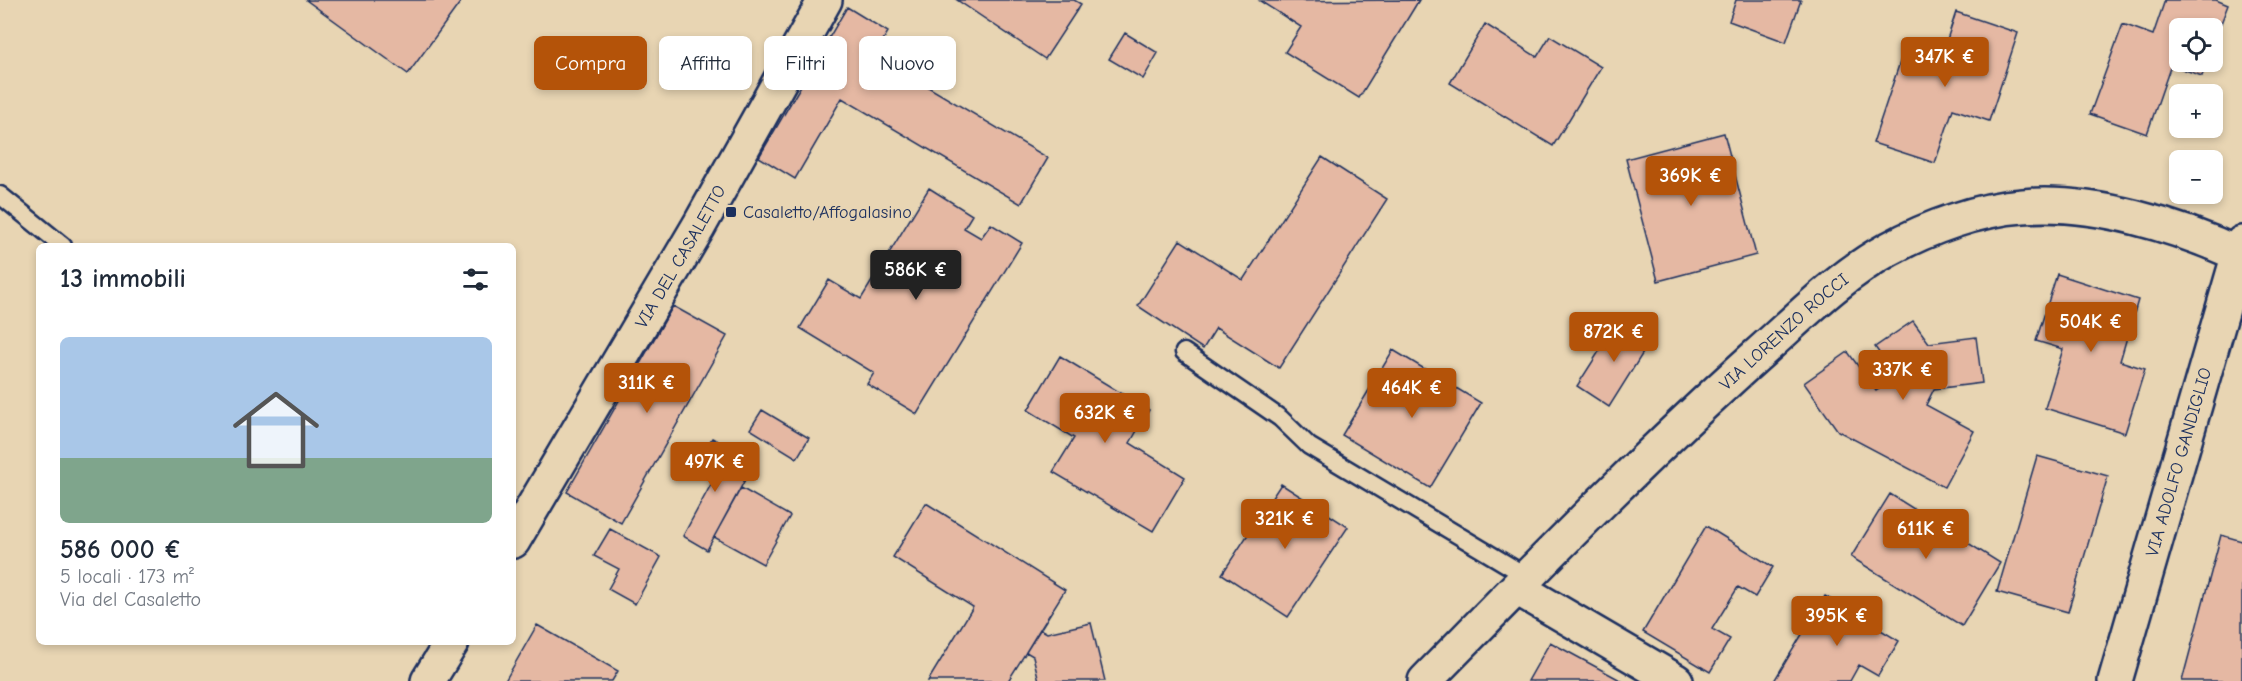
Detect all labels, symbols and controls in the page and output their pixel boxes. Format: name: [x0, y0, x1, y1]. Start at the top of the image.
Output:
map controls: [2169, 18, 2223, 204]
button: locate: [2169, 18, 2223, 72]
chip: Compra: [534, 36, 647, 90]
chip: Affitta: [659, 36, 752, 90]
chip: Filtri: [764, 36, 847, 90]
chip: Nuovo: [859, 36, 956, 90]
pin: 347K €: [1896, 37, 1994, 88]
text: 347K €: [1915, 45, 1975, 68]
button: +: [2169, 84, 2223, 138]
button: −: [2169, 150, 2223, 204]
pin: 369K €: [1642, 156, 1740, 207]
text: 369K €: [1660, 164, 1722, 187]
street label: VIA DEL CASALETTO: [631, 181, 730, 332]
place label: Casaletto/Affogalasino: [743, 202, 912, 223]
marker: Casaletto/Affogalasino: [724, 205, 738, 219]
pin: 586K €: [867, 250, 965, 301]
text: 586K €: [884, 258, 948, 281]
icon: filters: [459, 263, 492, 296]
text: 13 immobili: [60, 264, 186, 294]
street label: VIA LORENZO ROCCI: [1715, 269, 1853, 395]
pin: 504K €: [2042, 302, 2140, 353]
text: 504K €: [2059, 310, 2123, 333]
pin: 872K €: [1565, 312, 1663, 363]
text: 872K €: [1583, 320, 1645, 343]
pin: 337K €: [1854, 350, 1952, 401]
text: 337K €: [1873, 358, 1933, 381]
pin: 311K €: [598, 363, 696, 414]
street label: VIA ADOLFO GANDIGLIO: [2141, 365, 2216, 559]
pin: 464K €: [1363, 368, 1461, 419]
text: 311K €: [618, 371, 676, 394]
icon: home: [222, 376, 330, 484]
text: 464K €: [1381, 376, 1443, 399]
pin: 632K €: [1056, 393, 1154, 444]
text: 632K €: [1074, 401, 1136, 424]
pin: 497K €: [666, 442, 764, 493]
text: 497K €: [685, 450, 746, 473]
pin: 321K €: [1236, 499, 1334, 550]
text: 321K €: [1255, 507, 1315, 530]
pin: 611K €: [1877, 509, 1975, 560]
text: 611K €: [1897, 517, 1955, 540]
text: 586 000 €: [60, 535, 182, 565]
text: 5 locali · 173 m²: [60, 565, 194, 588]
text: Via del Casaletto: [60, 588, 201, 611]
pin: 395K €: [1788, 596, 1886, 647]
text: 395K €: [1805, 604, 1869, 627]

